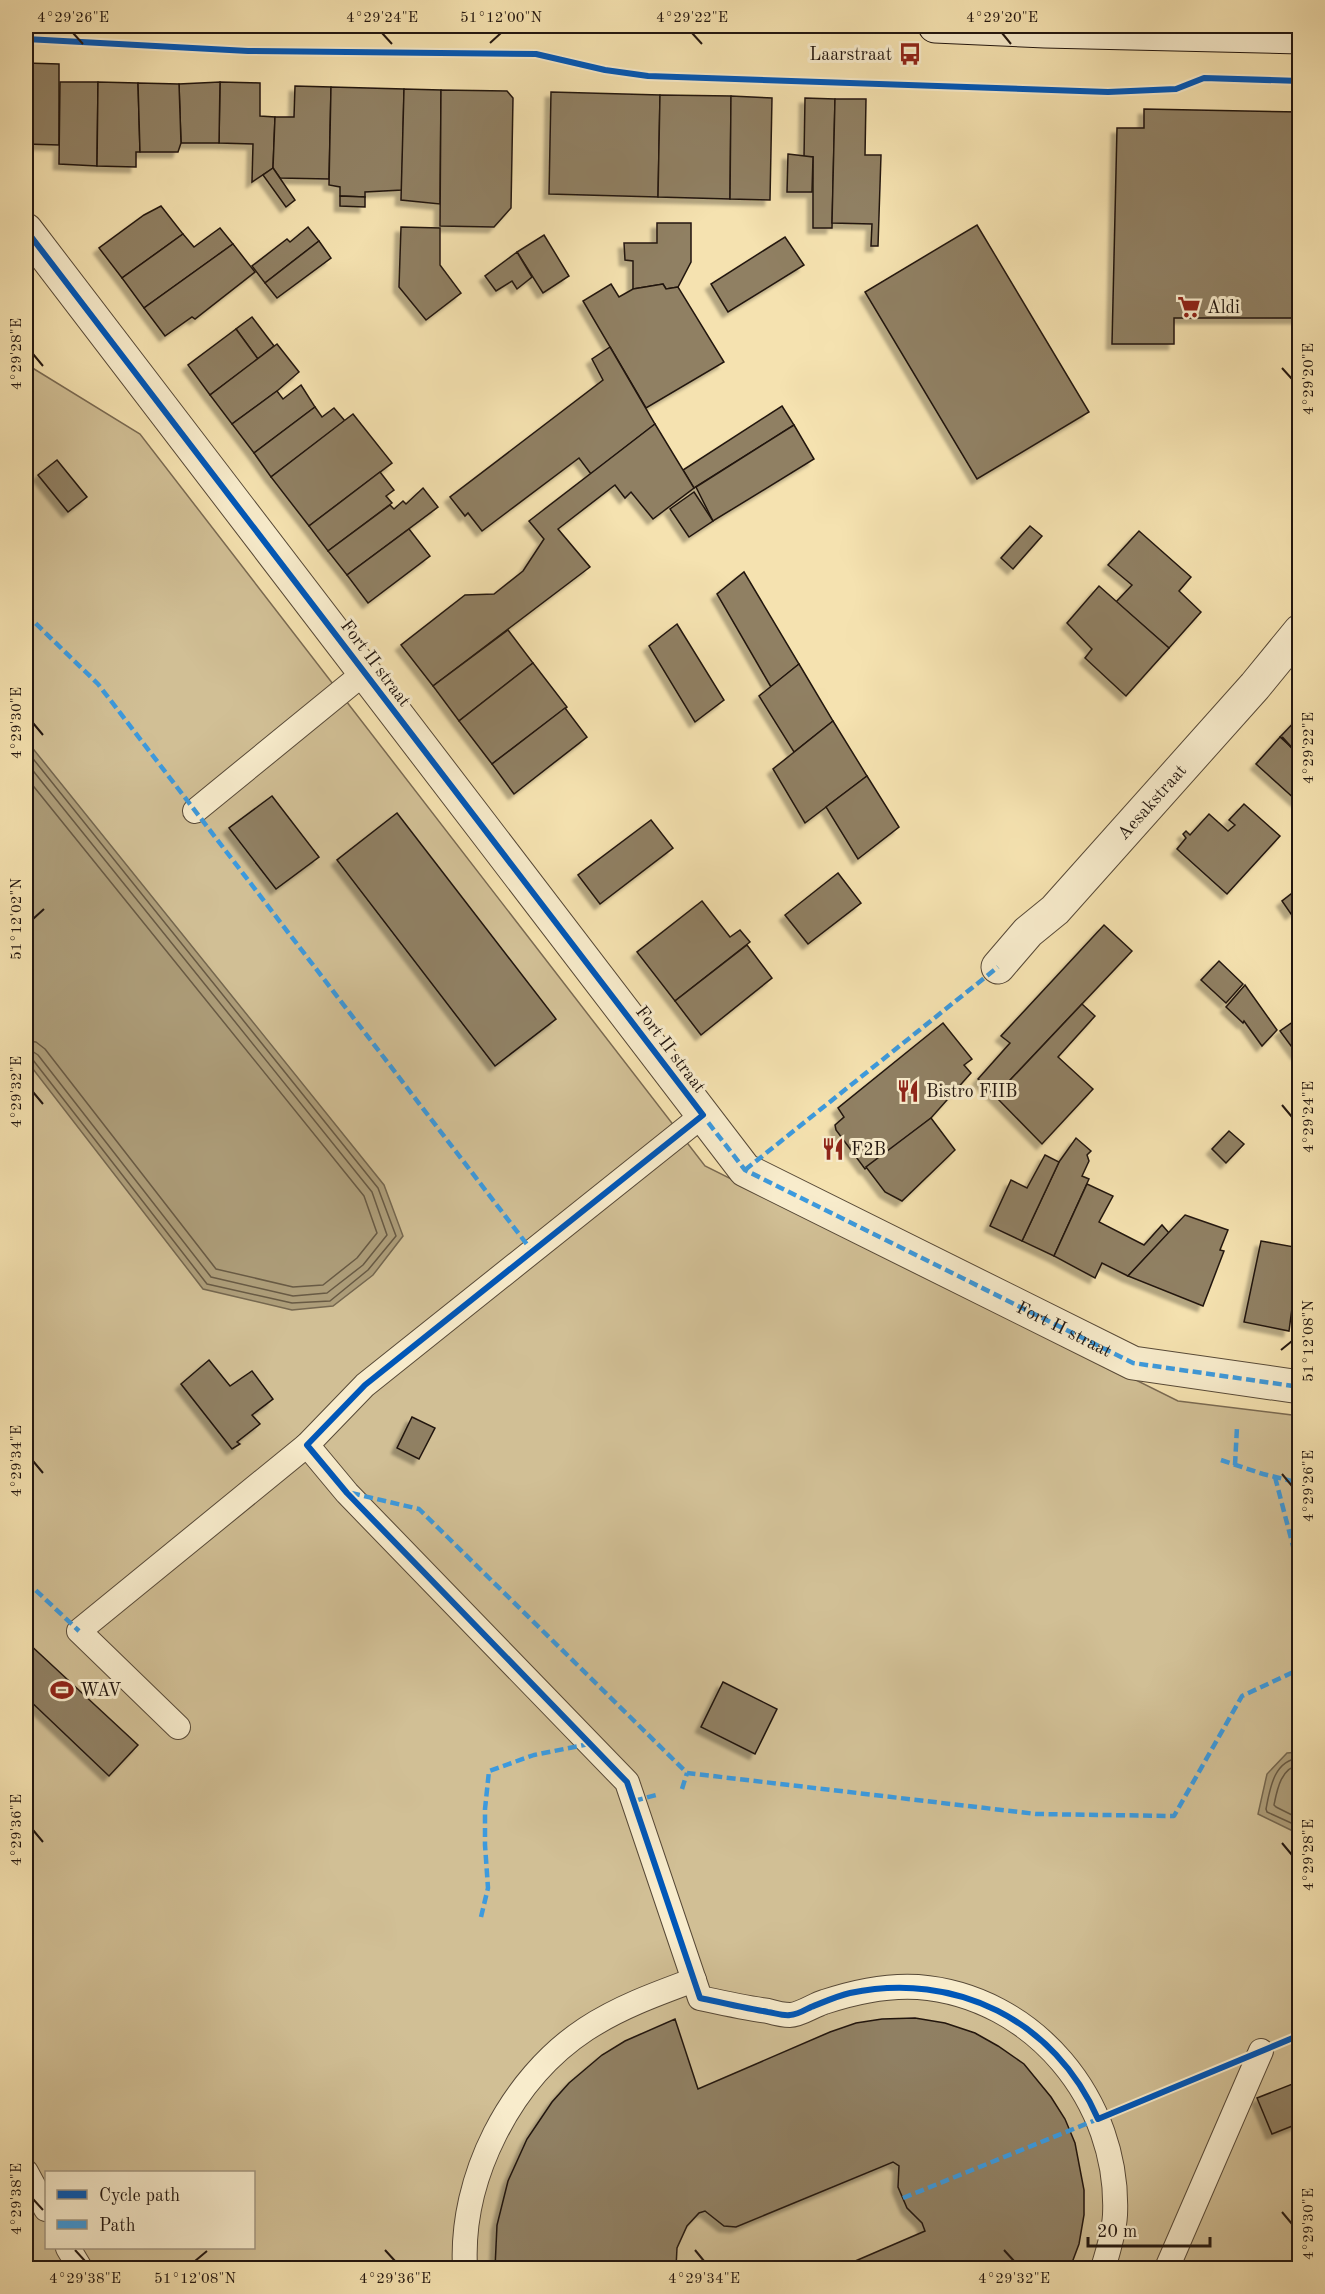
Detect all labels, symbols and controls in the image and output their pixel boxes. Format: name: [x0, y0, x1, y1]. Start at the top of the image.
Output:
text: 4°29'26"E: [37, 11, 109, 26]
text: 4°29'24"E: [346, 11, 418, 26]
text: 51°12'00"N: [460, 11, 542, 26]
text: 4°29'22"E: [656, 11, 728, 26]
text: 4°29'20"E: [966, 11, 1038, 26]
bus stop icon: Laarstraat: [897, 41, 923, 67]
place label: Laarstraat: [809, 46, 892, 64]
supermarket icon: Aldi: [1176, 294, 1202, 320]
place label: Aldi: [1207, 299, 1240, 317]
text: 4°29'28"E: [10, 318, 25, 390]
text: 4°29'20"E: [1302, 343, 1317, 415]
street label: Fort II straat: [337, 617, 413, 710]
text: 4°29'30"E: [10, 687, 25, 759]
text: 4°29'22"E: [1302, 712, 1317, 784]
street label: Aesakstraat: [1114, 761, 1190, 843]
text: 51°12'02"N: [10, 878, 25, 960]
street label: Fort II straat: [632, 1003, 708, 1096]
text: 4°29'32"E: [10, 1056, 25, 1128]
restaurant icon: Bistro FIIB: [895, 1078, 921, 1104]
text: 4°29'24"E: [1302, 1081, 1317, 1153]
place label: Bistro FIIB: [926, 1083, 1018, 1101]
restaurant icon: F2B: [820, 1136, 846, 1162]
place label: F2B: [851, 1141, 886, 1159]
street label: Fort II straat: [1014, 1299, 1114, 1361]
text: 51°12'08"N: [1302, 1300, 1317, 1382]
text: 4°29'34"E: [10, 1425, 25, 1497]
text: 4°29'26"E: [1302, 1450, 1317, 1522]
sports icon: WAV: [49, 1677, 75, 1703]
place label: WAV: [80, 1682, 121, 1700]
text: 4°29'36"E: [10, 1794, 25, 1866]
text: 4°29'28"E: [1302, 1819, 1317, 1891]
text: 4°29'38"E: [10, 2163, 25, 2235]
legend: [45, 2171, 255, 2249]
text: Cycle path: [99, 2187, 180, 2205]
text: 4°29'30"E: [1302, 2188, 1317, 2260]
scale bar: [1088, 2210, 1210, 2248]
text: Path: [99, 2217, 136, 2235]
text: 20 m: [1097, 2223, 1137, 2241]
text: 4°29'38"E: [49, 2272, 121, 2287]
text: 51°12'08"N: [154, 2272, 236, 2287]
text: 4°29'36"E: [359, 2272, 431, 2287]
text: 4°29'34"E: [668, 2272, 740, 2287]
text: 4°29'32"E: [978, 2272, 1050, 2287]

